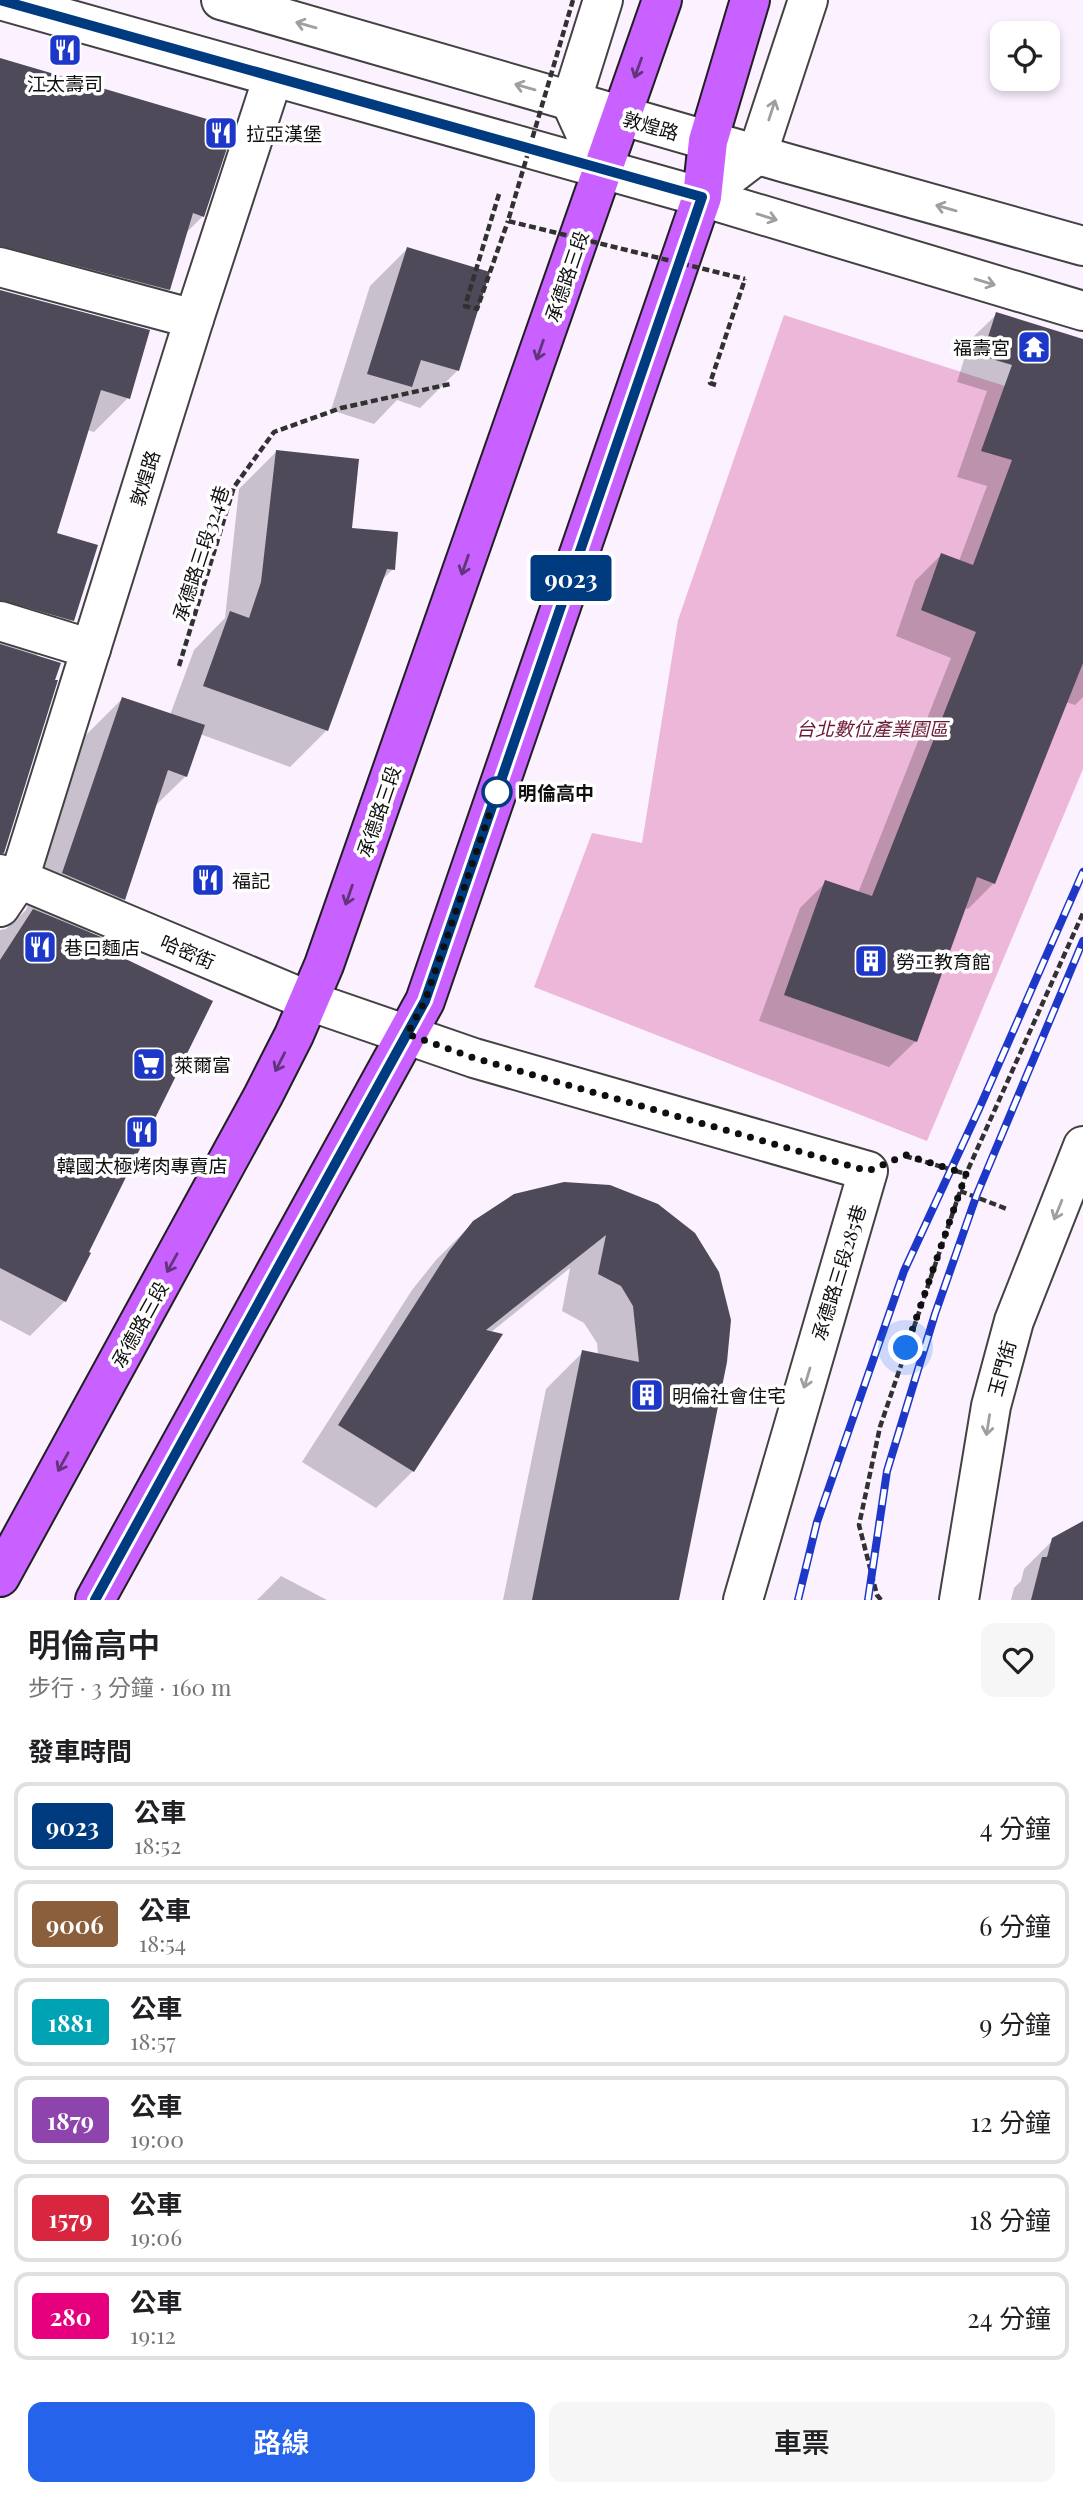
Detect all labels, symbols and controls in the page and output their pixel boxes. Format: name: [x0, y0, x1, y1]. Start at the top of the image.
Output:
one-way arrow: [295, 17, 317, 30]
map controls: [990, 21, 1060, 91]
button: locate: [990, 21, 1060, 91]
restaurant icon: 江太壽司: [46, 31, 84, 69]
one-way arrow: [630, 57, 643, 79]
place label: 江太壽司: [27, 70, 103, 96]
one-way arrow: [514, 80, 536, 93]
one-way arrow: [766, 99, 779, 121]
street label: 敦煌路: [620, 105, 682, 145]
restaurant icon: 拉亞漢堡: [202, 114, 240, 152]
place label: 拉亞漢堡: [246, 120, 322, 146]
one-way arrow: [936, 201, 958, 214]
one-way arrow: [756, 211, 778, 224]
street label: 承德路三段: [538, 227, 594, 325]
one-way arrow: [974, 277, 996, 290]
temple icon: 福壽宮: [1015, 328, 1053, 366]
place label: 福壽宮: [953, 334, 1010, 360]
one-way arrow: [533, 338, 545, 360]
street label: 敦煌路: [123, 447, 165, 509]
street label: 承德路三段324巷: [166, 482, 234, 624]
one-way arrow: [458, 553, 470, 575]
line badge: 9023: [522, 555, 620, 601]
text: 9023: [544, 562, 598, 594]
park label: 台北數位產業園區: [796, 715, 950, 741]
street label: 承德路三段: [350, 762, 406, 860]
marker: 明倫高中: [482, 777, 512, 807]
place label: 明倫高中: [518, 779, 594, 805]
restaurant icon: 福記: [189, 861, 227, 899]
place label: 福記: [232, 867, 270, 893]
one-way arrow: [342, 883, 354, 905]
restaurant icon: 巷口麵店: [21, 928, 59, 966]
street label: 哈密街: [157, 928, 219, 974]
place label: 巷口麵店: [64, 934, 140, 960]
building icon: 勞工教育館: [852, 942, 890, 980]
place label: 勞工教育館: [896, 948, 991, 974]
supermarket icon: 萊爾富: [130, 1045, 168, 1083]
place label: 萊爾富: [174, 1051, 231, 1077]
one-way arrow: [273, 1052, 287, 1072]
restaurant icon: 韓國太極烤肉專賣店: [123, 1113, 161, 1151]
place label: 韓國太極烤肉專賣店: [56, 1152, 228, 1178]
one-way arrow: [1050, 1198, 1063, 1220]
street label: 承德路三段285巷: [805, 1201, 871, 1343]
one-way arrow: [165, 1252, 179, 1272]
street label: 承德路三段: [105, 1276, 173, 1372]
your location: [888, 1330, 923, 1365]
street label: 玉門街: [981, 1337, 1021, 1399]
one-way arrow: [800, 1366, 813, 1388]
building icon: 明倫社會住宅: [628, 1376, 666, 1414]
place label: 明倫社會住宅: [672, 1382, 786, 1408]
one-way arrow: [981, 1414, 994, 1436]
one-way arrow: [56, 1451, 69, 1472]
text: 明倫高中: [28, 1621, 160, 1665]
button: heart: [981, 1623, 1055, 1697]
text: 步行 · 3 分鐘 · 160 m: [28, 1671, 232, 1702]
text: 發車時間: [28, 1733, 132, 1768]
text: 公車: [134, 1794, 186, 1829]
text: 9023: [46, 1810, 99, 1842]
text: 4 分鐘: [980, 1810, 1051, 1845]
text: 18:52: [134, 1829, 181, 1860]
text: 公車: [139, 1892, 191, 1927]
text: 9006: [46, 1908, 104, 1940]
text: 6 分鐘: [979, 1908, 1051, 1943]
text: 18:54: [139, 1927, 186, 1958]
text: 公車: [130, 1990, 182, 2025]
text: 1881: [48, 2006, 93, 2038]
text: 9 分鐘: [979, 2006, 1051, 2041]
text: 18:57: [130, 2025, 175, 2056]
text: 公車: [130, 2088, 182, 2123]
text: 1879: [47, 2104, 94, 2136]
text: 12 分鐘: [970, 2104, 1051, 2139]
text: 19:00: [130, 2123, 184, 2154]
text: 公車: [130, 2186, 182, 2221]
text: 1579: [48, 2202, 93, 2234]
text: 18 分鐘: [969, 2202, 1051, 2237]
text: 19:06: [130, 2221, 182, 2252]
text: 公車: [130, 2284, 182, 2319]
text: 280: [50, 2300, 91, 2332]
text: 24 分鐘: [967, 2300, 1051, 2335]
text: 19:12: [130, 2319, 176, 2350]
button: 路線: [28, 2402, 535, 2482]
button: 車票: [549, 2402, 1055, 2482]

